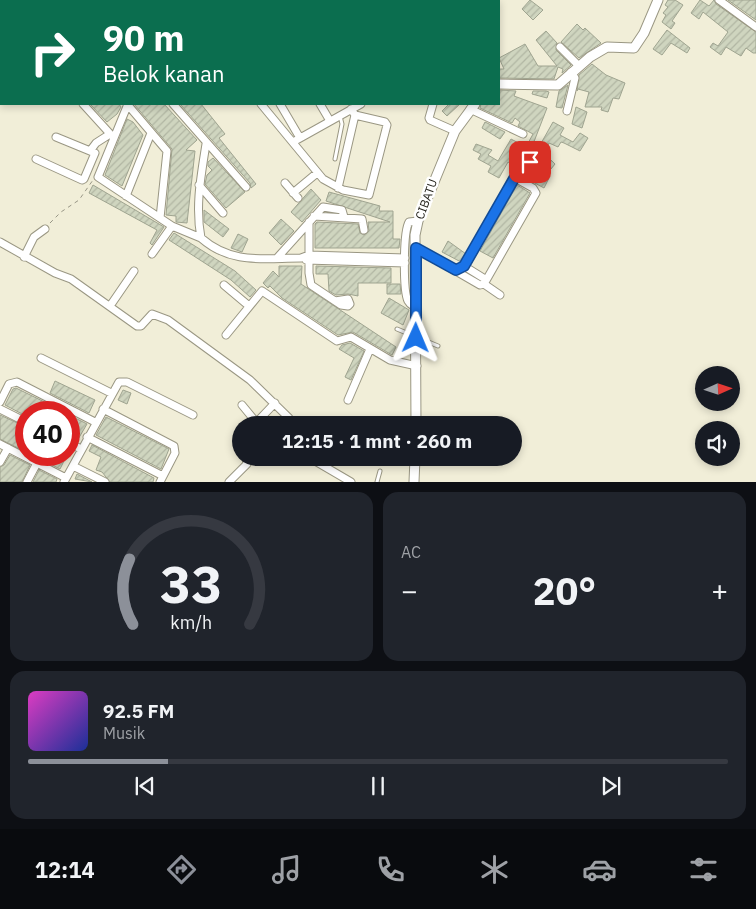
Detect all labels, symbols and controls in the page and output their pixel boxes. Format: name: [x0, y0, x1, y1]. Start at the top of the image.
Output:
text: 90 m: [103, 15, 185, 61]
icon: right: [20, 20, 85, 85]
text: Belok kanan: [103, 59, 225, 88]
pin: [509, 141, 551, 183]
icon: arrive: [516, 148, 544, 176]
street label: CIBATU: [412, 177, 440, 221]
position arrow: [389, 311, 441, 363]
north arrow: [695, 366, 740, 411]
map controls: [695, 366, 740, 466]
speed limit sign: 40: [15, 401, 80, 466]
button: sound: [695, 421, 740, 466]
text: 12:15 · 1 mnt · 260 m: [282, 429, 472, 453]
text: AC: [401, 542, 421, 562]
text: 33: [160, 550, 223, 617]
text: 20°: [533, 566, 596, 615]
text: −: [401, 572, 418, 609]
text: +: [711, 572, 728, 609]
text: km/h: [171, 611, 213, 634]
text: 92.5 FM: [103, 699, 174, 723]
text: Musik: [103, 723, 145, 743]
icon: previous: [131, 772, 159, 800]
icon: pause: [364, 772, 392, 800]
icon: next: [597, 772, 625, 800]
icon: directions: [164, 852, 199, 887]
icon: music: [269, 852, 304, 887]
icon: phone: [373, 852, 408, 887]
icon: climate: [477, 852, 512, 887]
icon: car: [582, 852, 617, 887]
icon: filters: [686, 852, 721, 887]
text: 12:14: [35, 855, 95, 884]

